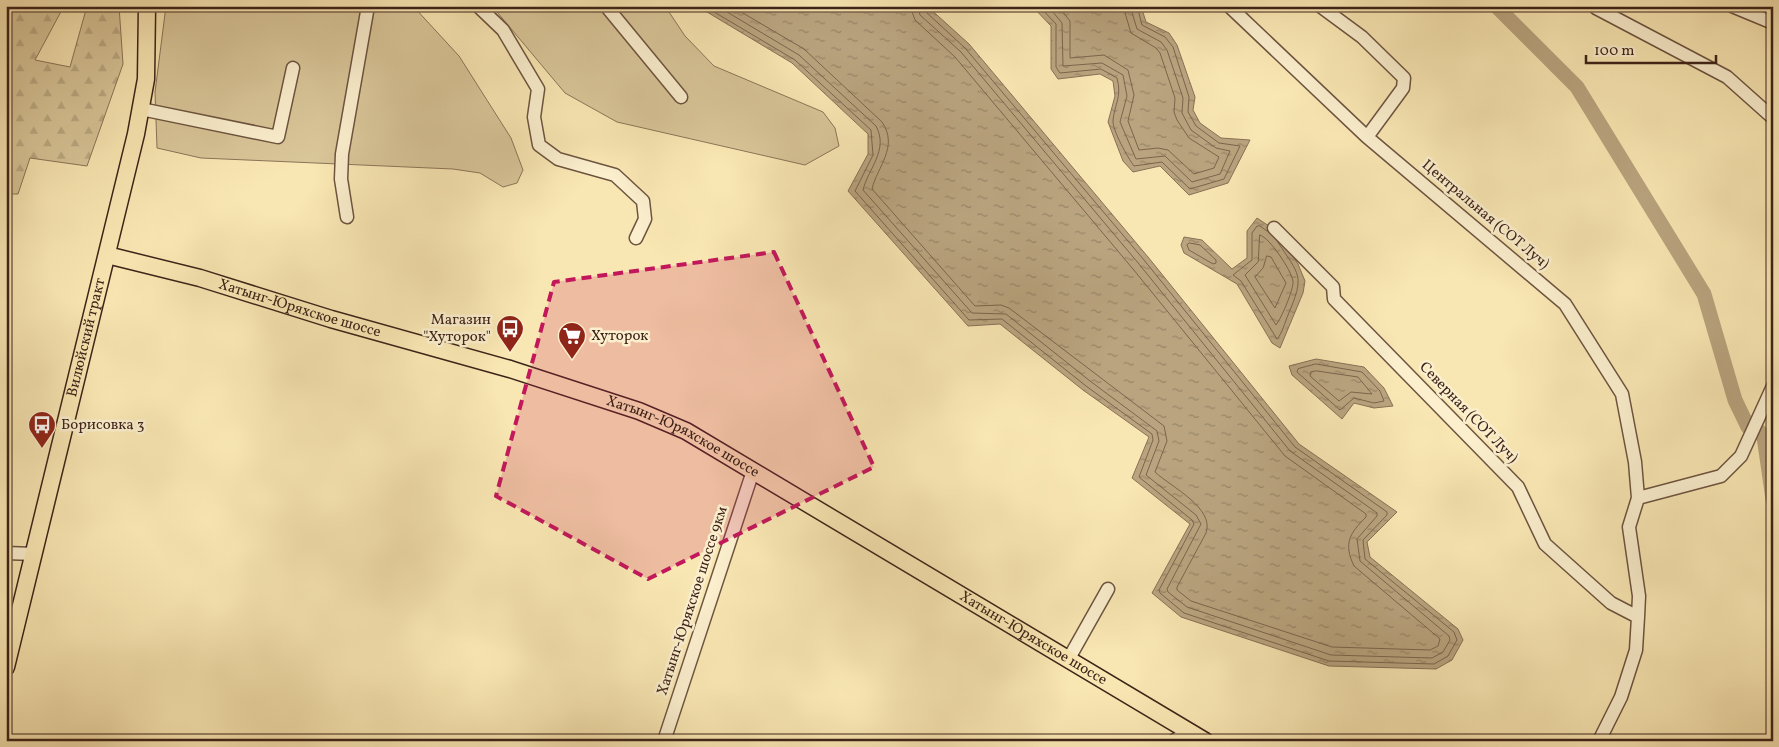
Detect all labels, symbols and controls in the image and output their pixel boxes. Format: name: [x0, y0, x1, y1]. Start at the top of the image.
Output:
scale bar: [1586, 32, 1716, 64]
text: 100 m: [1594, 41, 1634, 62]
street label: Центральная (СОТ Луч): [1417, 155, 1553, 275]
street label: Хатынг-Юряхское шоссе: [216, 274, 383, 343]
street label: Вилюйский тракт: [62, 276, 111, 399]
place label: Магазин "Хуторок": [423, 310, 491, 348]
bus stop icon: Магазин "Хуторок": [495, 314, 525, 353]
supermarket icon: Хуторок: [557, 321, 587, 360]
place label: Хуторок: [591, 326, 648, 347]
street label: Северная (СОТ Луч): [1414, 357, 1522, 469]
street label: Хатынг-Юряхское шоссе: [603, 391, 763, 483]
bus stop icon: Борисовка 3: [27, 410, 57, 449]
place label: Борисовка 3: [61, 415, 144, 436]
street label: Хатынг-Юряхское шоссе 9км: [652, 504, 734, 698]
street label: Хатынг-Юряхское шоссе: [955, 586, 1111, 691]

